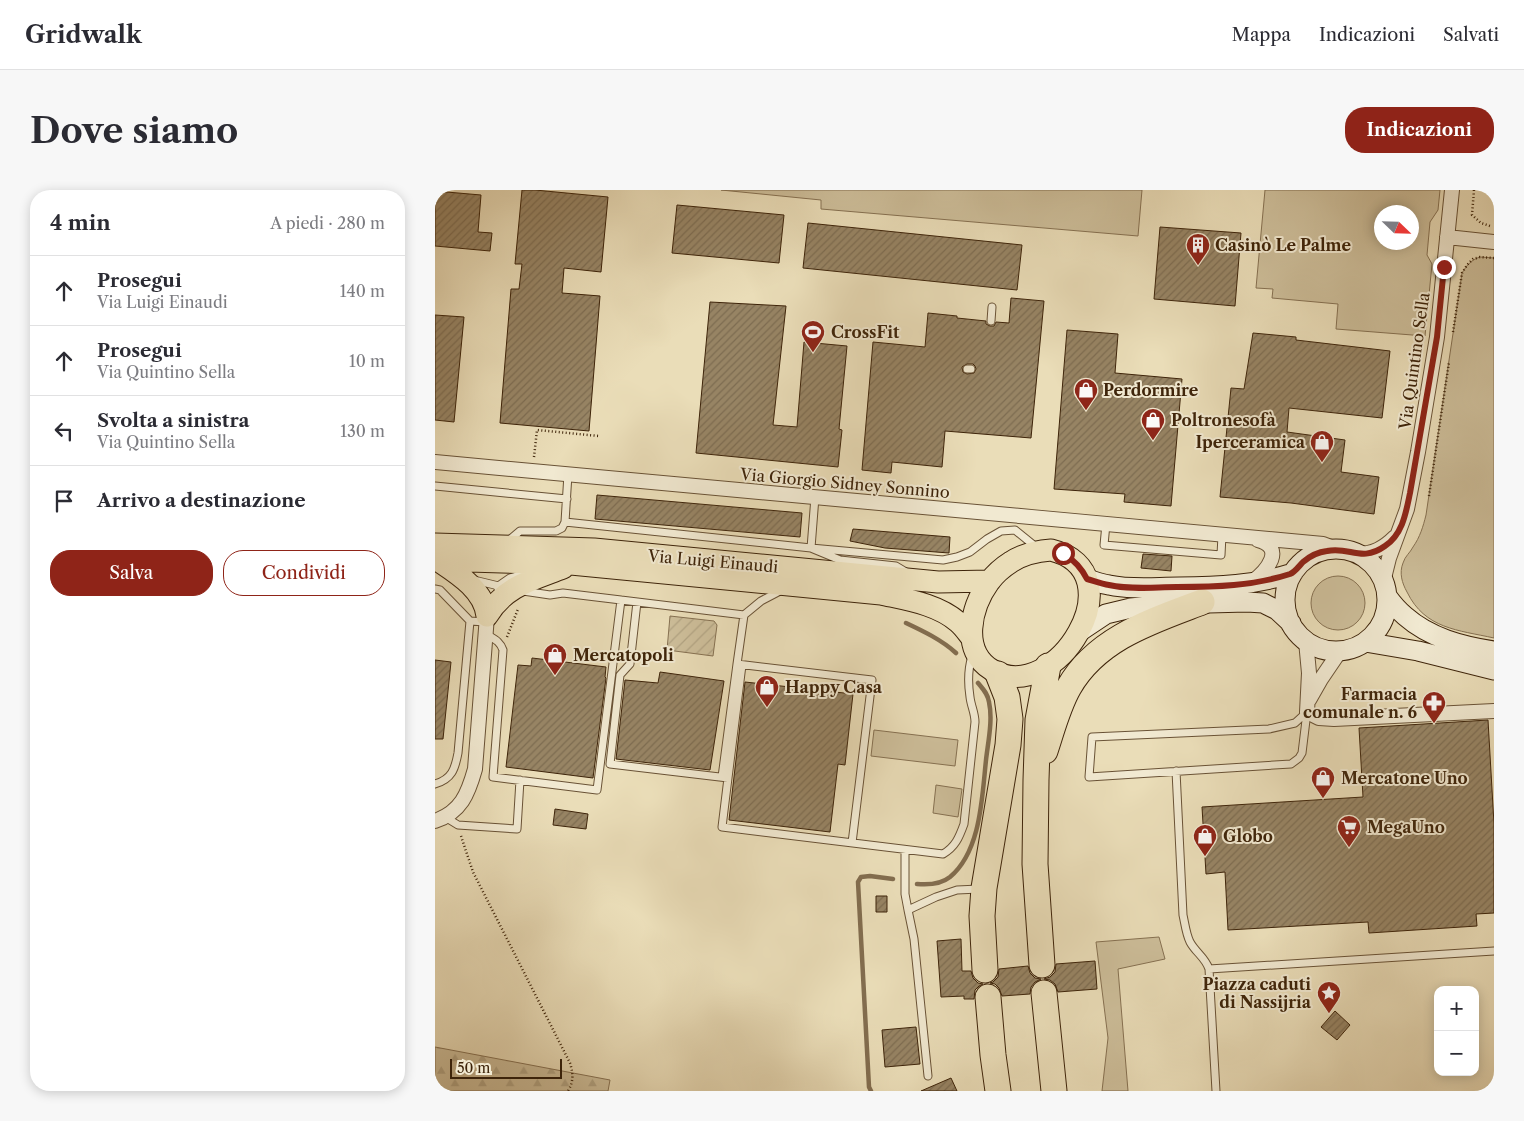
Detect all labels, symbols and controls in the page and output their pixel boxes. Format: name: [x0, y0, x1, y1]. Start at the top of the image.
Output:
text: Gridwalk: [25, 20, 142, 49]
text: Mappa: [1232, 24, 1291, 46]
text: Indicazioni: [1319, 24, 1415, 46]
text: Salvati: [1443, 24, 1499, 46]
button: Indicazioni: [1345, 107, 1494, 153]
text: Dove siamo: [30, 109, 238, 152]
north arrow: [1374, 205, 1419, 250]
text: 4 min: [50, 210, 111, 235]
text: A piedi · 280 m: [270, 213, 385, 233]
building icon: Casinò Le Palme: [1185, 232, 1211, 266]
place label: Casinò Le Palme: [1215, 235, 1352, 255]
route end: [1433, 256, 1456, 279]
text: Prosegui: [97, 269, 182, 292]
icon: ahead: [50, 277, 78, 305]
text: 140 m: [340, 281, 385, 301]
street label: Via Quintino Sella: [1394, 291, 1434, 432]
text: Via Luigi Einaudi: [97, 292, 228, 312]
sports icon: CrossFit: [800, 319, 826, 353]
place label: CrossFit: [831, 322, 900, 342]
text: Prosegui: [97, 339, 182, 362]
icon: ahead: [50, 347, 78, 375]
text: 10 m: [349, 351, 385, 371]
text: Via Quintino Sella: [97, 362, 235, 382]
shop icon: Perdormire: [1073, 377, 1099, 411]
place label: Perdormire: [1103, 380, 1199, 400]
shop icon: Poltronesofà: [1140, 407, 1166, 441]
text: Svolta a sinistra: [97, 409, 250, 432]
place label: Poltronesofà: [1171, 410, 1276, 430]
icon: left: [50, 417, 78, 445]
text: 130 m: [340, 421, 385, 441]
shop icon: Iperceramica: [1309, 429, 1335, 463]
text: Via Quintino Sella: [97, 432, 235, 452]
place label: Iperceramica: [1196, 432, 1306, 452]
street label: Via Giorgio Sidney Sonnino: [738, 464, 951, 502]
icon: arrive: [50, 487, 78, 515]
text: Arrivo a destinazione: [97, 489, 306, 512]
route start: [1052, 542, 1075, 565]
street label: Via Luigi Einaudi: [646, 545, 779, 577]
button: Salva: [50, 550, 213, 596]
button: Condividi: [223, 550, 385, 596]
shop icon: Mercatopoli: [542, 642, 568, 676]
place label: Mercatopoli: [573, 645, 674, 665]
shop icon: Happy Casa: [754, 674, 780, 708]
place label: Happy Casa: [785, 677, 883, 697]
place label: Farmacia comunale n. 6: [1303, 684, 1418, 722]
pharmacy icon: Farmacia comunale n. 6: [1421, 690, 1447, 724]
shop icon: Mercatone Uno: [1310, 765, 1336, 799]
place label: Mercatone Uno: [1341, 768, 1468, 788]
supermarket icon: MegaUno: [1336, 814, 1362, 848]
place label: MegaUno: [1367, 817, 1445, 837]
shop icon: Globo: [1192, 823, 1218, 857]
place label: Globo: [1223, 826, 1273, 846]
place label: Piazza caduti di Nassijria: [1202, 974, 1312, 1012]
place icon: Piazza caduti di Nassijria: [1316, 980, 1342, 1014]
map controls: [1434, 986, 1479, 1076]
button: +: [1434, 986, 1479, 1031]
button: −: [1434, 1031, 1479, 1076]
scale bar: [450, 1056, 563, 1079]
text: 50 m: [457, 1059, 490, 1077]

